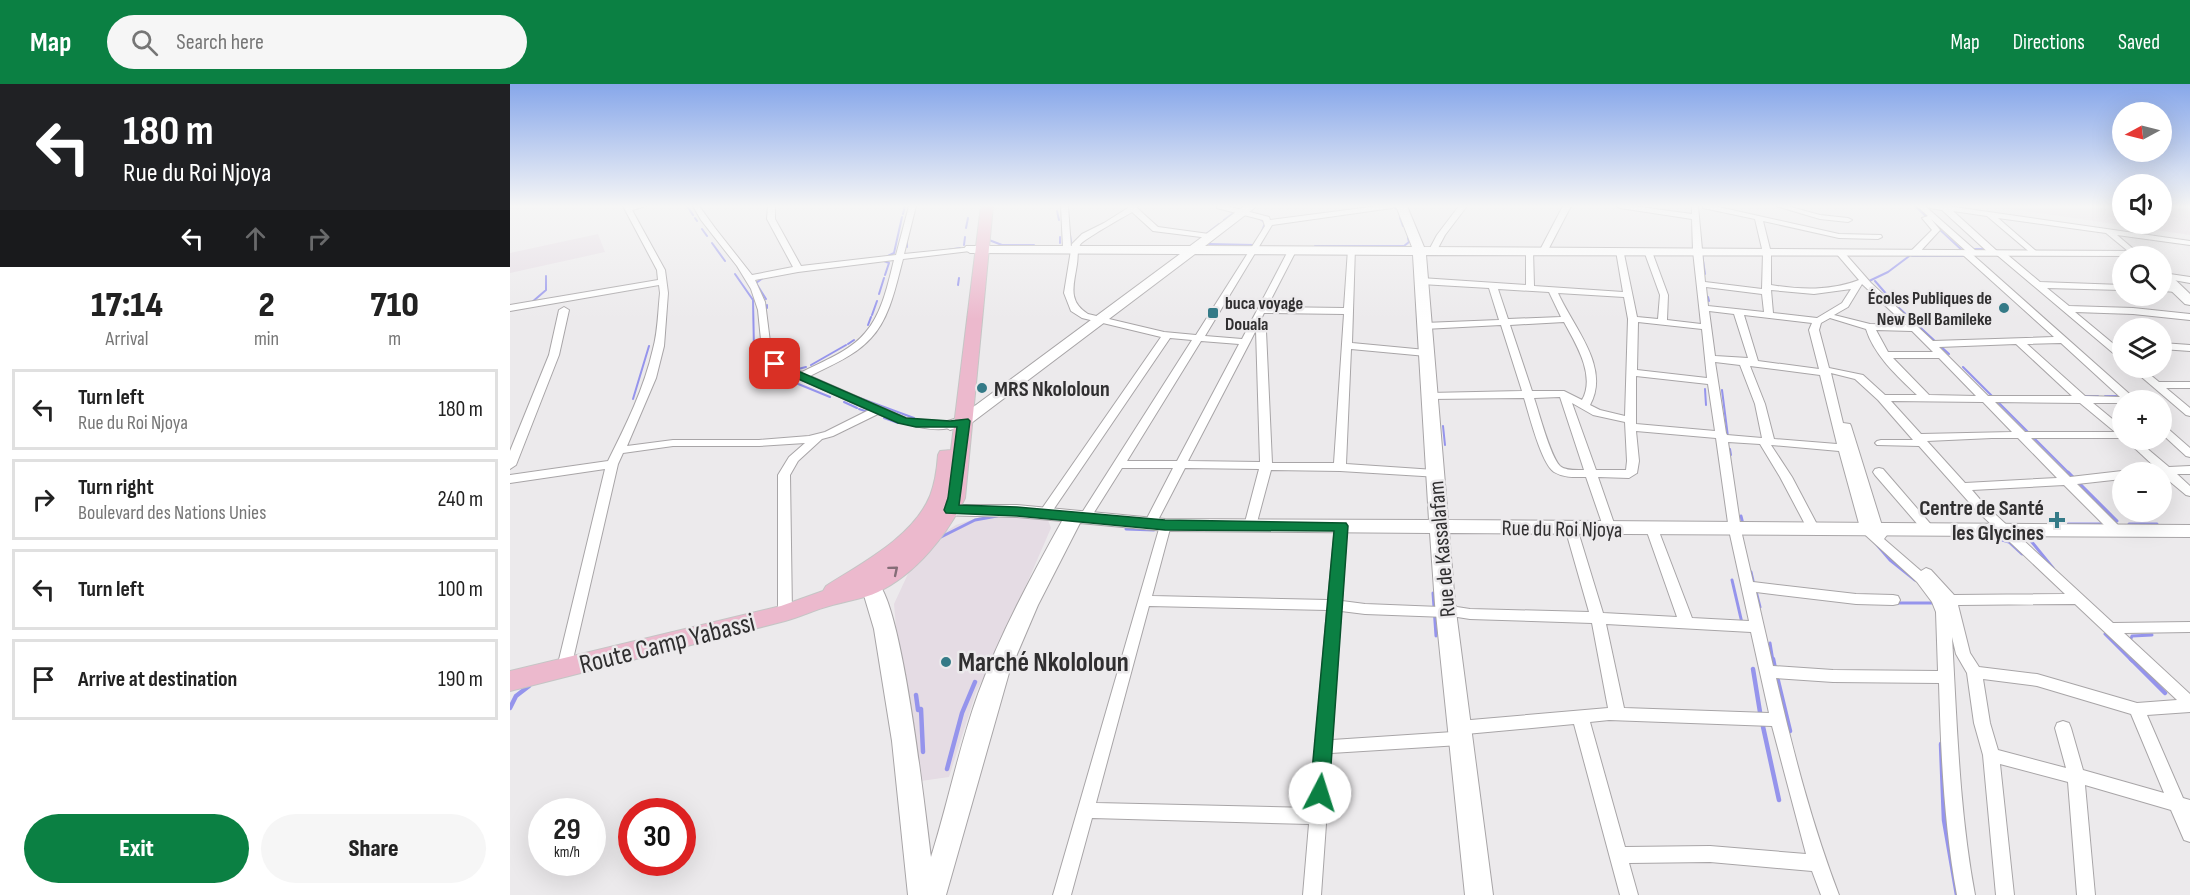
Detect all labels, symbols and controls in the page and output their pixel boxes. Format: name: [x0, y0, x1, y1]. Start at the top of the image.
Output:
search box: [107, 15, 527, 69]
text: Map: [30, 26, 71, 59]
icon: search: [128, 26, 161, 59]
text: Search here: [176, 29, 264, 56]
text: Map: [1950, 30, 1980, 55]
text: Directions: [2013, 30, 2085, 55]
text: Saved: [2118, 30, 2160, 55]
north arrow: [2112, 102, 2172, 162]
map controls: [2112, 102, 2172, 522]
text: 180 m: [123, 106, 214, 157]
icon: left: [24, 108, 102, 186]
text: Rue du Roi Njoya: [123, 157, 271, 189]
button: sound: [2112, 174, 2172, 234]
icon: left: [176, 222, 209, 255]
icon: ahead: [239, 222, 272, 255]
icon: right: [302, 222, 335, 255]
button: search: [2112, 246, 2172, 306]
text: 17:14: [91, 284, 163, 327]
text: 2: [259, 284, 275, 327]
text: 710: [370, 284, 419, 327]
place label: Écoles Publiques de New Bell Bamileke: [1868, 288, 1992, 330]
place label: buca voyage Douala: [1225, 293, 1303, 335]
marker: Écoles Publiques de New Bell Bamileke: [1997, 301, 2011, 315]
marker: buca voyage Douala: [1206, 306, 1220, 320]
button: layers: [2112, 318, 2172, 378]
text: Arrival: [106, 327, 149, 351]
text: min: [254, 327, 279, 351]
text: m: [388, 327, 401, 351]
pin: [749, 338, 800, 389]
icon: arrive: [758, 347, 791, 380]
place label: MRS Nkololoun: [994, 376, 1110, 403]
marker: MRS Nkololoun: [975, 381, 989, 395]
text: Turn left: [78, 384, 144, 411]
button: +: [2112, 390, 2172, 450]
icon: left: [27, 393, 60, 426]
text: 180 m: [438, 396, 483, 423]
text: Rue du Roi Njoya: [78, 411, 188, 435]
button: −: [2112, 462, 2172, 522]
text: Turn right: [78, 474, 154, 501]
street label: Rue de Kassalafam: [1423, 480, 1462, 618]
icon: right: [27, 483, 60, 516]
text: 240 m: [437, 486, 483, 513]
place label: Centre de Santé les Glycines: [1919, 495, 2044, 547]
text: Boulevard des Nations Unies: [78, 501, 266, 525]
marker: Centre de Santé les Glycines: [2048, 511, 2066, 529]
street label: Rue du Roi Njoya: [1501, 515, 1623, 544]
one-way arrow: [887, 566, 898, 577]
icon: left: [27, 573, 60, 606]
text: Turn left: [78, 576, 144, 603]
text: 100 m: [438, 576, 483, 603]
street label: Route Camp Yabassi: [576, 607, 758, 681]
place label: Marché Nkololoun: [958, 647, 1129, 679]
marker: Marché Nkololoun: [939, 655, 953, 669]
icon: arrive: [27, 663, 60, 696]
text: Arrive at destination: [78, 666, 237, 693]
text: 190 m: [438, 666, 483, 693]
position arrow: [1288, 761, 1352, 825]
speed limit sign: 30: [618, 798, 696, 876]
text: 29: [553, 812, 581, 848]
button: Exit: [24, 814, 249, 883]
button: Share: [261, 814, 486, 883]
text: km/h: [554, 843, 580, 862]

